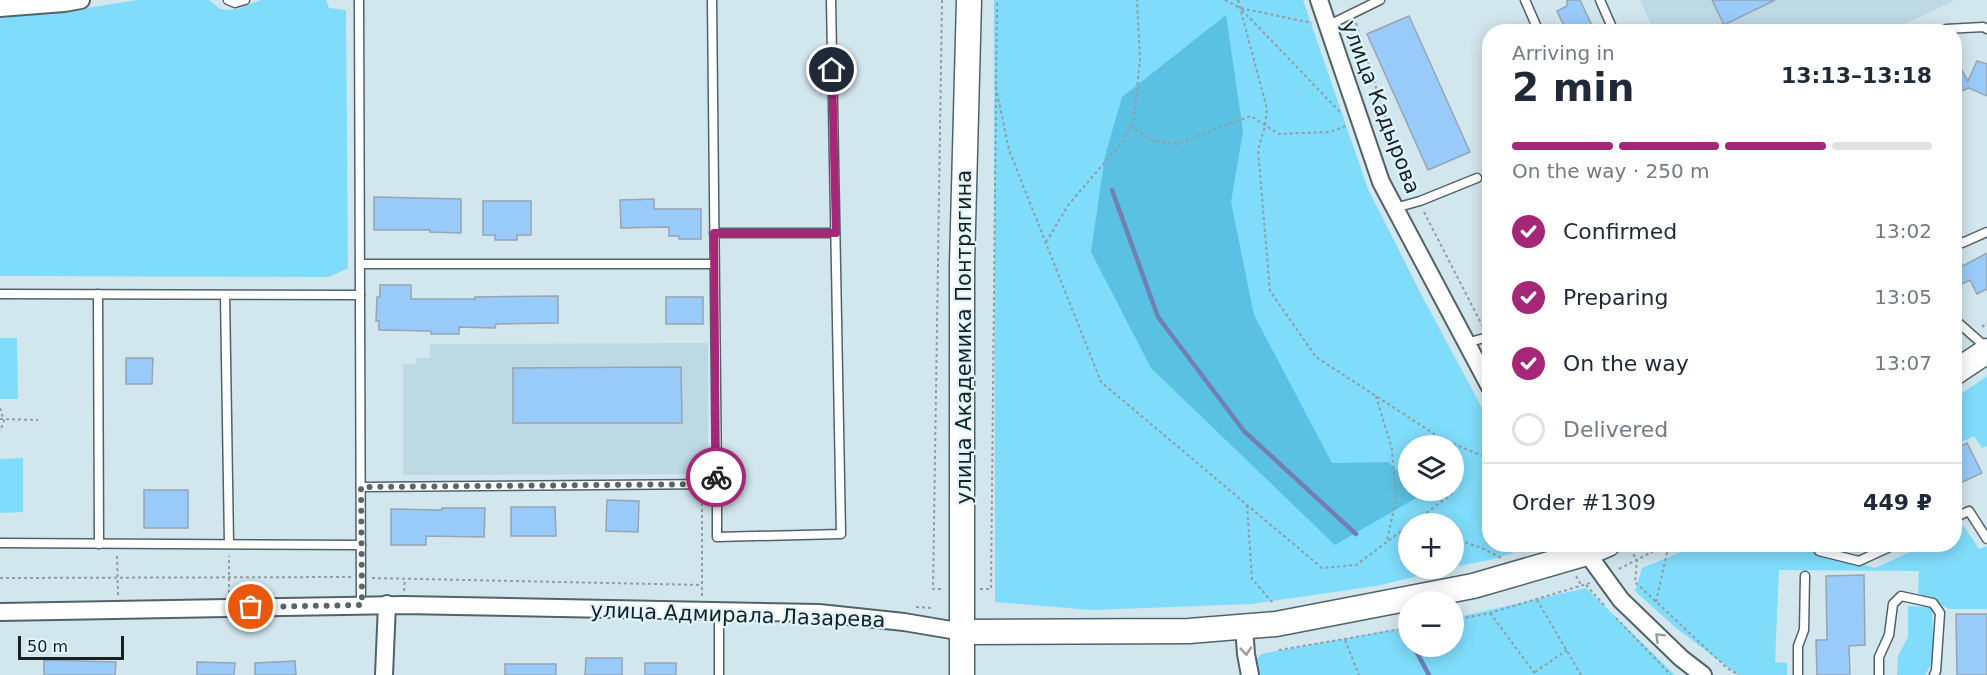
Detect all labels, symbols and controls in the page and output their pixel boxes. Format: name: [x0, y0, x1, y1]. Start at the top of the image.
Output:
street label: улица Кадырова: [1337, 17, 1425, 197]
text: Arriving in: [1512, 41, 1615, 65]
pin: [806, 44, 857, 95]
icon: home: [815, 53, 848, 86]
text: 13:13–13:18: [1781, 63, 1932, 88]
text: 2 min: [1512, 65, 1634, 110]
text: On the way · 250 m: [1512, 159, 1710, 183]
street label: улица Академика Понтрягина: [952, 170, 976, 504]
icon: check: [1512, 215, 1545, 248]
text: Confirmed: [1563, 219, 1677, 244]
text: 13:02: [1874, 219, 1932, 243]
icon: check: [1512, 281, 1545, 314]
text: Preparing: [1563, 285, 1669, 310]
text: 13:05: [1874, 285, 1932, 309]
icon: check: [1512, 347, 1545, 380]
text: On the way: [1563, 351, 1689, 376]
text: 13:07: [1874, 351, 1932, 375]
text: Delivered: [1563, 417, 1668, 442]
map controls: [1398, 435, 1464, 657]
button: layers: [1398, 435, 1464, 501]
courier: [686, 447, 746, 507]
icon: bike: [700, 461, 733, 494]
text: Order #1309: [1512, 490, 1656, 515]
text: 449 ₽: [1863, 490, 1932, 515]
button: +: [1398, 513, 1464, 579]
pin: [225, 581, 276, 632]
icon: bag: [234, 590, 267, 623]
button: −: [1398, 591, 1464, 657]
street label: улица Адмирала Лазарева: [590, 598, 886, 632]
scale bar: [18, 633, 124, 660]
one-way arrow: [1656, 633, 1667, 644]
text: 50 m: [27, 637, 68, 656]
one-way arrow: [1239, 647, 1252, 656]

